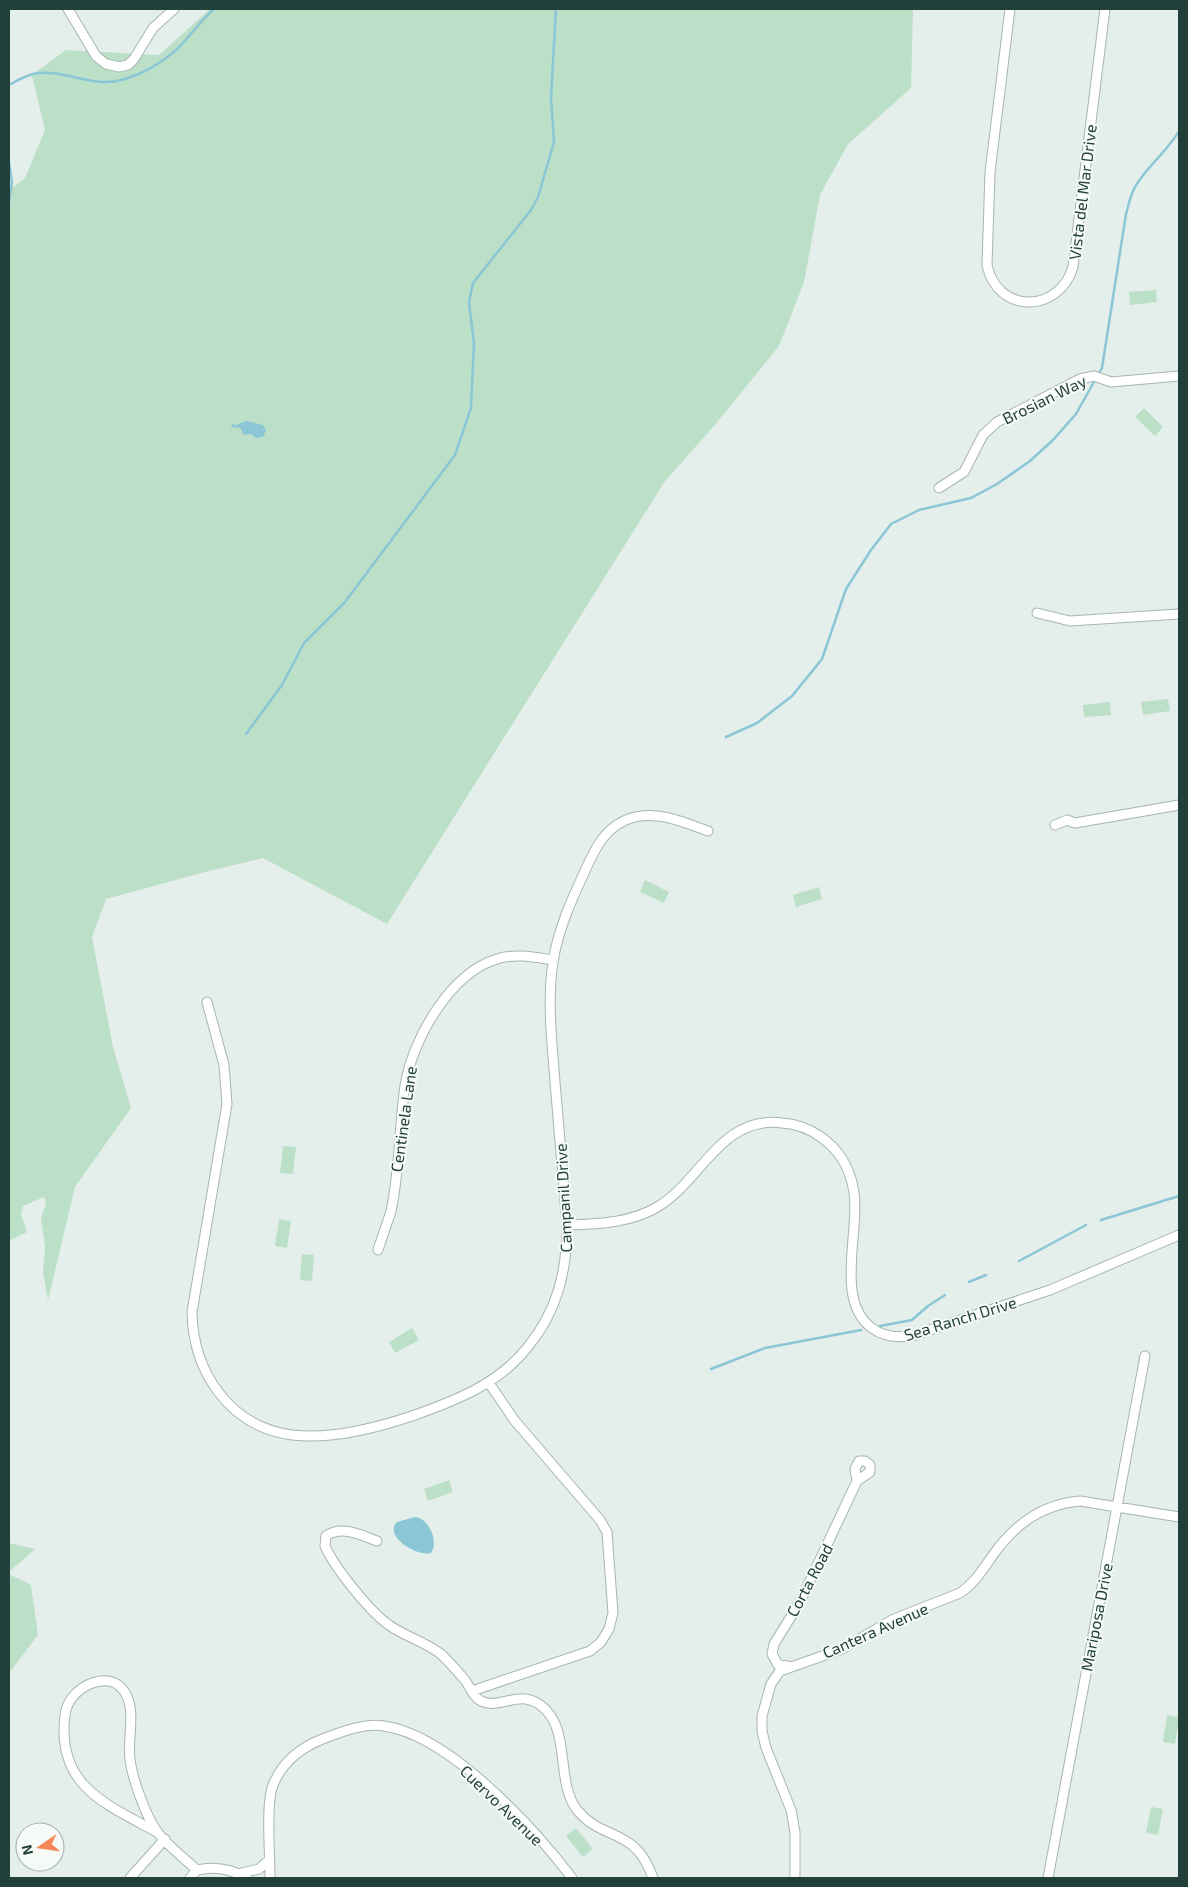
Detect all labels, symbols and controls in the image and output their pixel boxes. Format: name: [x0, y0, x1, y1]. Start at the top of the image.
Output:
street label: Vista del Mar Drive: [1064, 123, 1100, 261]
street label: Brosian Way: [999, 370, 1090, 427]
street label: Centinela Lane: [386, 1065, 420, 1173]
street label: Campanil Drive: [551, 1143, 575, 1253]
street label: Sea Ranch Drive: [901, 1292, 1019, 1344]
street label: Corta Road: [782, 1540, 836, 1620]
street label: Mariposa Drive: [1076, 1561, 1116, 1673]
street label: Cantera Avenue: [819, 1598, 931, 1662]
street label: Cuervo Avenue: [457, 1761, 547, 1849]
north arrow: [15, 1822, 65, 1872]
text: N: [17, 1843, 36, 1857]

